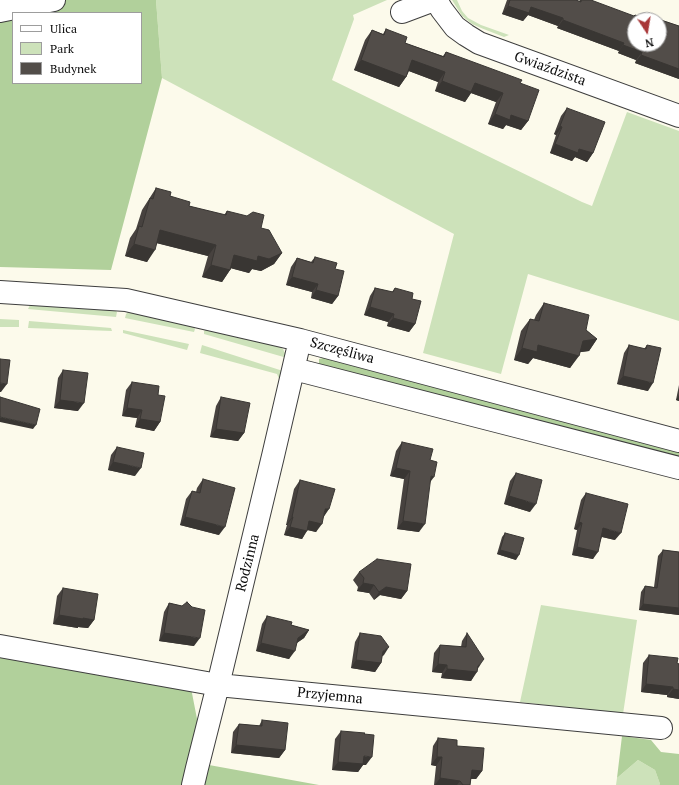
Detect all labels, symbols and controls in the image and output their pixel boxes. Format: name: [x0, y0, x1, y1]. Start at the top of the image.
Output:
legend: [12, 12, 142, 84]
north arrow: [627, 12, 667, 52]
text: Ulica: [50, 21, 77, 36]
text: N: [644, 35, 655, 50]
text: Park: [50, 41, 74, 56]
street label: Gwiaździsta: [512, 48, 588, 90]
text: Budynek: [50, 61, 96, 76]
street label: Szczęśliwa: [308, 334, 376, 368]
street label: Rodzinna: [233, 532, 263, 594]
street label: Przyjemna: [296, 684, 364, 708]

